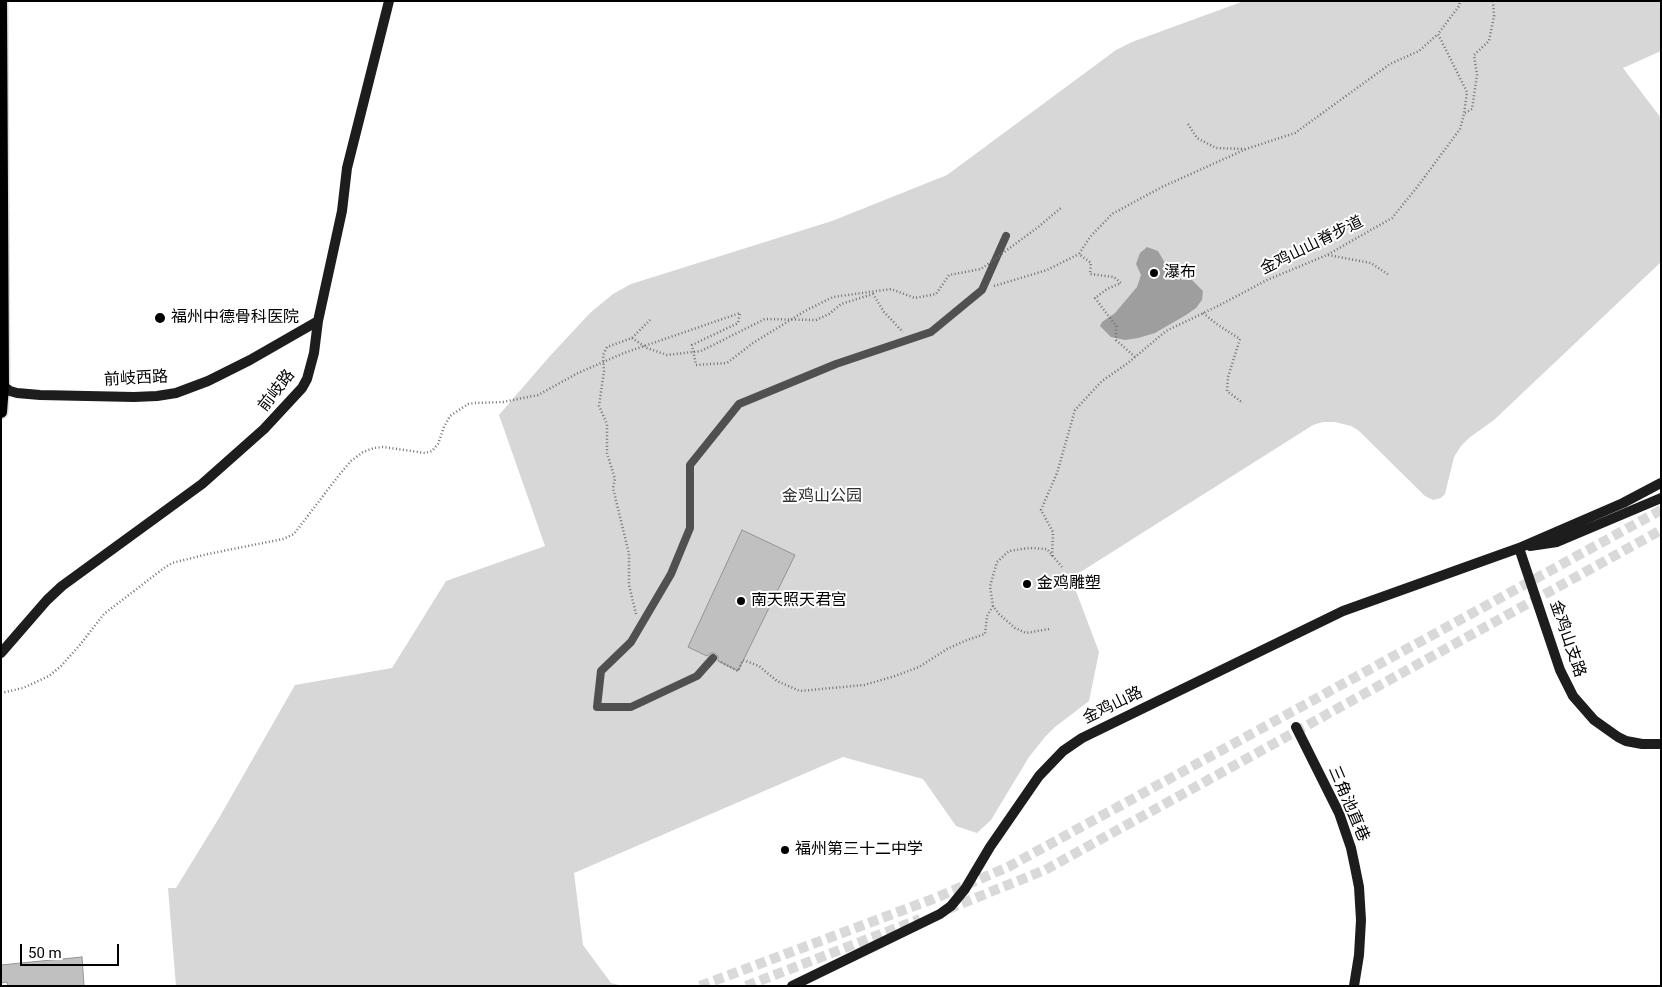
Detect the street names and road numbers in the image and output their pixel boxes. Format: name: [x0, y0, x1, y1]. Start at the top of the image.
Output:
street label: 金鸡山山脊步道: [1257, 213, 1367, 279]
street label: 前岐路: [255, 366, 299, 416]
street label: 前岐西路: [104, 368, 168, 390]
street label: 金鸡山支路: [1545, 598, 1589, 680]
street label: 金鸡山路: [1080, 683, 1146, 729]
street label: 三角池直巷: [1324, 763, 1372, 845]

